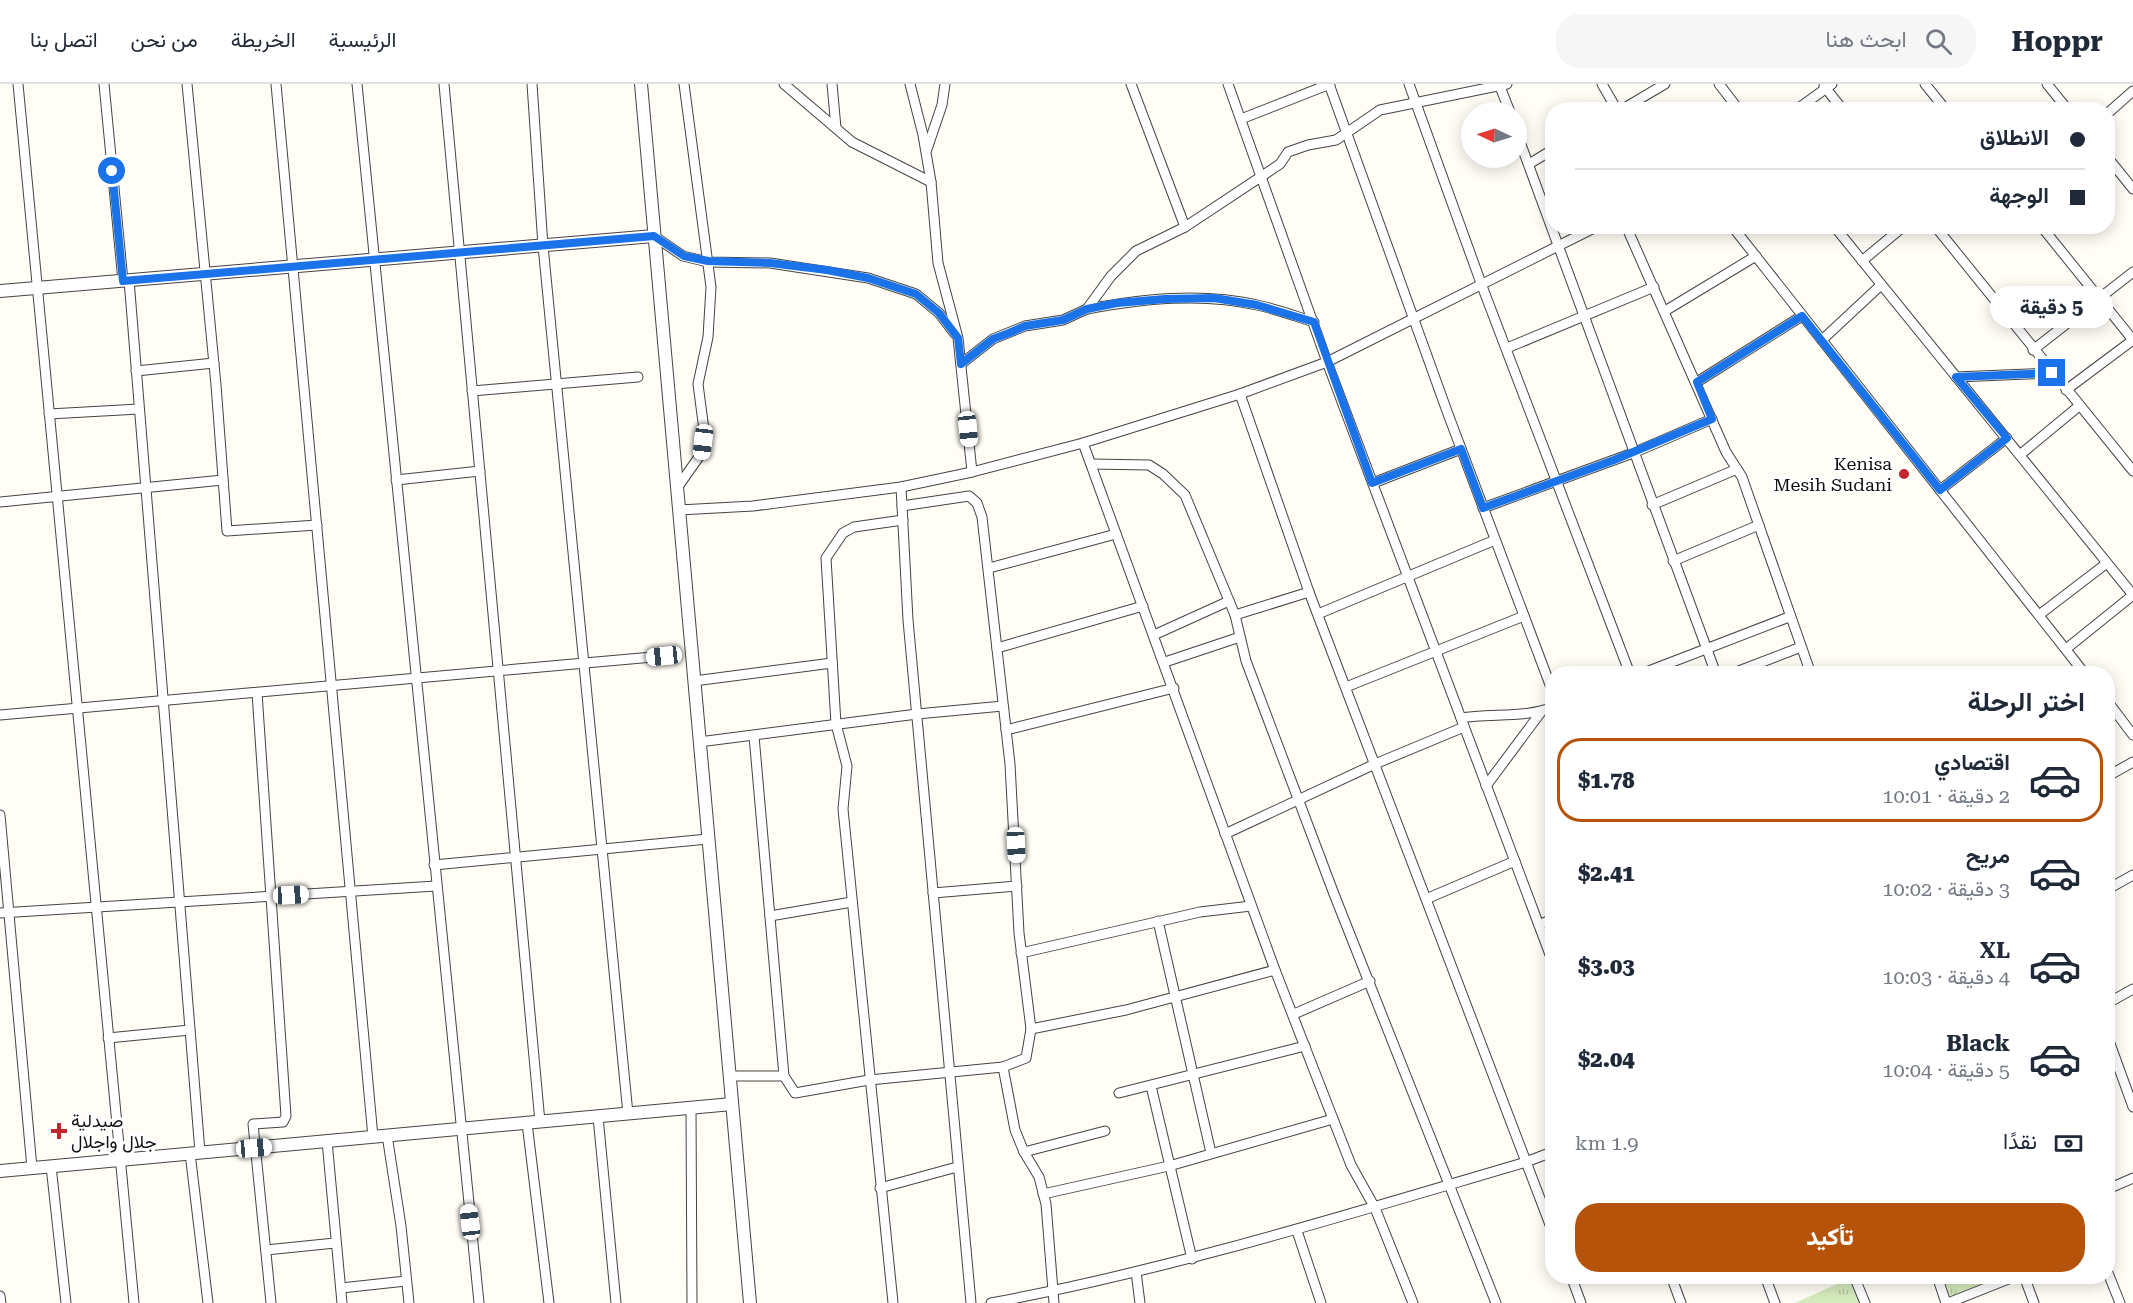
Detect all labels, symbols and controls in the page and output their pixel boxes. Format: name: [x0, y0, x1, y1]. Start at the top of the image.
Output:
search box: [1556, 14, 1976, 68]
icon: search: [1922, 25, 1955, 58]
text: Hoppr: [2012, 25, 2103, 58]
text: ابحث هنا: [1826, 27, 1907, 52]
text: اتصل بنا: [30, 28, 98, 52]
text: من نحن: [131, 28, 198, 52]
text: الخريطة: [231, 28, 296, 52]
text: الرئيسية: [329, 28, 396, 52]
north arrow: [1461, 102, 1527, 168]
map controls: [1461, 102, 1527, 168]
text: الانطلاق: [1980, 125, 2049, 150]
route start: [98, 157, 125, 184]
text: الوجهة: [1989, 183, 2049, 208]
callout: 5 دقيقة: [1990, 286, 2114, 328]
text: 5 دقيقة: [2020, 295, 2083, 319]
route end: [2038, 359, 2065, 386]
car: [957, 410, 979, 448]
car: [692, 423, 714, 461]
place label: Kenisa Mesih Sudani: [1774, 453, 1892, 495]
marker: Kenisa Mesih Sudani: [1897, 467, 1911, 481]
car: [645, 645, 683, 667]
text: اختر الرحلة: [1967, 686, 2085, 718]
text: اقتصادي: [1934, 750, 2010, 775]
icon: car: [2028, 753, 2082, 807]
text: $1.78: [1578, 768, 1635, 793]
text: 2 دقيقة · 10:01: [1882, 784, 2010, 808]
car: [1006, 827, 1026, 863]
text: مريح: [1966, 843, 2010, 868]
icon: car: [2028, 846, 2082, 900]
text: $2.41: [1578, 861, 1635, 886]
text: 3 دقيقة · 10:02: [1882, 877, 2010, 901]
car: [273, 885, 309, 905]
text: XL: [1980, 938, 2010, 963]
icon: car: [2028, 939, 2082, 993]
text: $3.03: [1578, 954, 1635, 979]
text: 4 دقيقة · 10:03: [1882, 965, 2010, 989]
text: Black: [1946, 1031, 2010, 1056]
icon: car: [2028, 1032, 2082, 1086]
text: $2.04: [1578, 1047, 1635, 1072]
text: 5 دقيقة · 10:04: [1882, 1058, 2010, 1082]
place label: صيدلية جلال واجلال: [71, 1110, 157, 1153]
marker: صيدلية جلال واجلال: [52, 1124, 66, 1138]
icon: cash: [2052, 1127, 2085, 1160]
text: نقدًا: [2003, 1129, 2037, 1154]
text: 1.9 km: [1575, 1131, 1639, 1155]
car: [235, 1137, 273, 1159]
car: [459, 1203, 481, 1241]
button: تأكيد: [1575, 1203, 2085, 1272]

